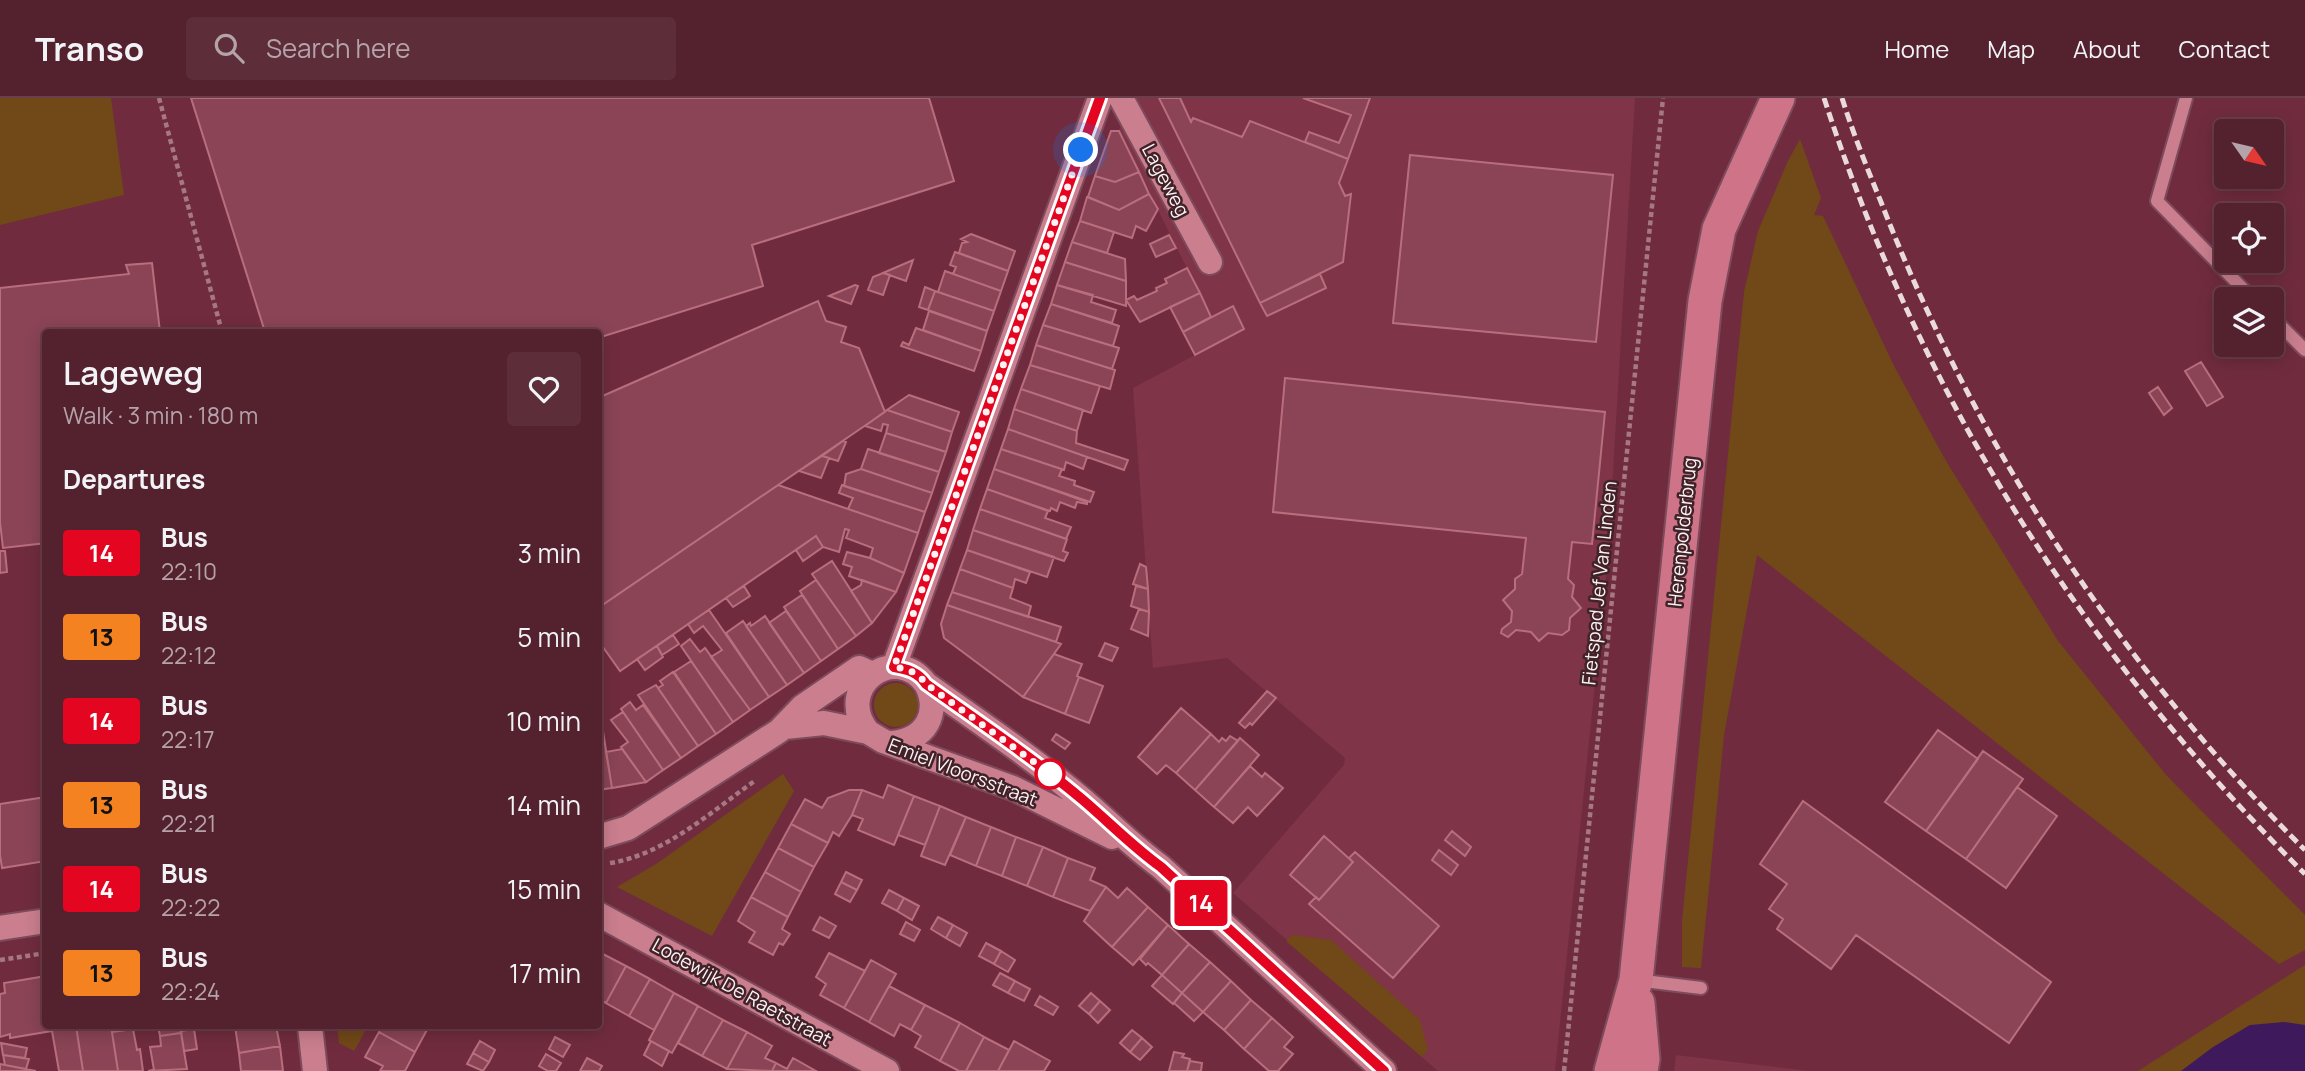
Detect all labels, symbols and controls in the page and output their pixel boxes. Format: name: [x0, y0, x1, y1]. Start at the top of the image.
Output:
search box: [186, 17, 676, 80]
text: Transo: [35, 26, 144, 71]
icon: search: [210, 29, 248, 67]
text: Search here: [266, 30, 411, 66]
text: Home: [1884, 32, 1949, 65]
text: Map: [1987, 32, 2035, 65]
text: About: [2073, 32, 2141, 65]
text: Contact: [2179, 32, 2270, 65]
north arrow: [2214, 119, 2284, 189]
map controls: [2214, 119, 2284, 357]
your location: [1063, 132, 1098, 167]
street label: Lageweg: [1136, 139, 1196, 221]
button: locate: [2214, 203, 2284, 273]
button: layers: [2214, 287, 2284, 357]
text: Lageweg: [63, 350, 203, 395]
button: heart: [507, 352, 581, 426]
text: Walk · 3 min · 180 m: [63, 399, 258, 431]
street label: Herenpolderbrug: [1661, 456, 1703, 608]
text: Departures: [63, 461, 205, 497]
street label: Fietspad Jef Van Linden: [1575, 480, 1623, 686]
text: Bus: [161, 519, 208, 555]
text: 3 min: [518, 535, 581, 571]
text: 14: [89, 536, 114, 569]
text: 22:10: [161, 555, 217, 587]
text: Bus: [161, 603, 208, 639]
text: 5 min: [517, 619, 581, 655]
text: 13: [89, 620, 114, 653]
text: 22:12: [161, 639, 216, 671]
text: Bus: [161, 687, 208, 723]
text: 10 min: [506, 703, 581, 739]
text: 14: [89, 704, 114, 737]
text: 22:17: [161, 723, 215, 755]
street label: Emiel Vloorsstraat: [885, 732, 1041, 812]
unlabelled marker: [1035, 759, 1065, 789]
text: Bus: [161, 771, 208, 807]
text: 14 min: [507, 787, 581, 823]
text: 13: [89, 788, 114, 821]
text: 22:21: [161, 807, 216, 839]
text: Bus: [161, 855, 208, 891]
text: 15 min: [507, 871, 581, 907]
text: 14: [89, 872, 114, 905]
line badge: 14: [1170, 880, 1232, 926]
text: 14: [1188, 886, 1214, 919]
text: 22:22: [161, 891, 220, 923]
street label: Lodewijk De Raetstraat: [648, 932, 836, 1052]
text: Bus: [161, 939, 208, 975]
text: 17 min: [509, 955, 581, 991]
text: 13: [89, 956, 114, 989]
text: 22:24: [161, 975, 220, 1007]

